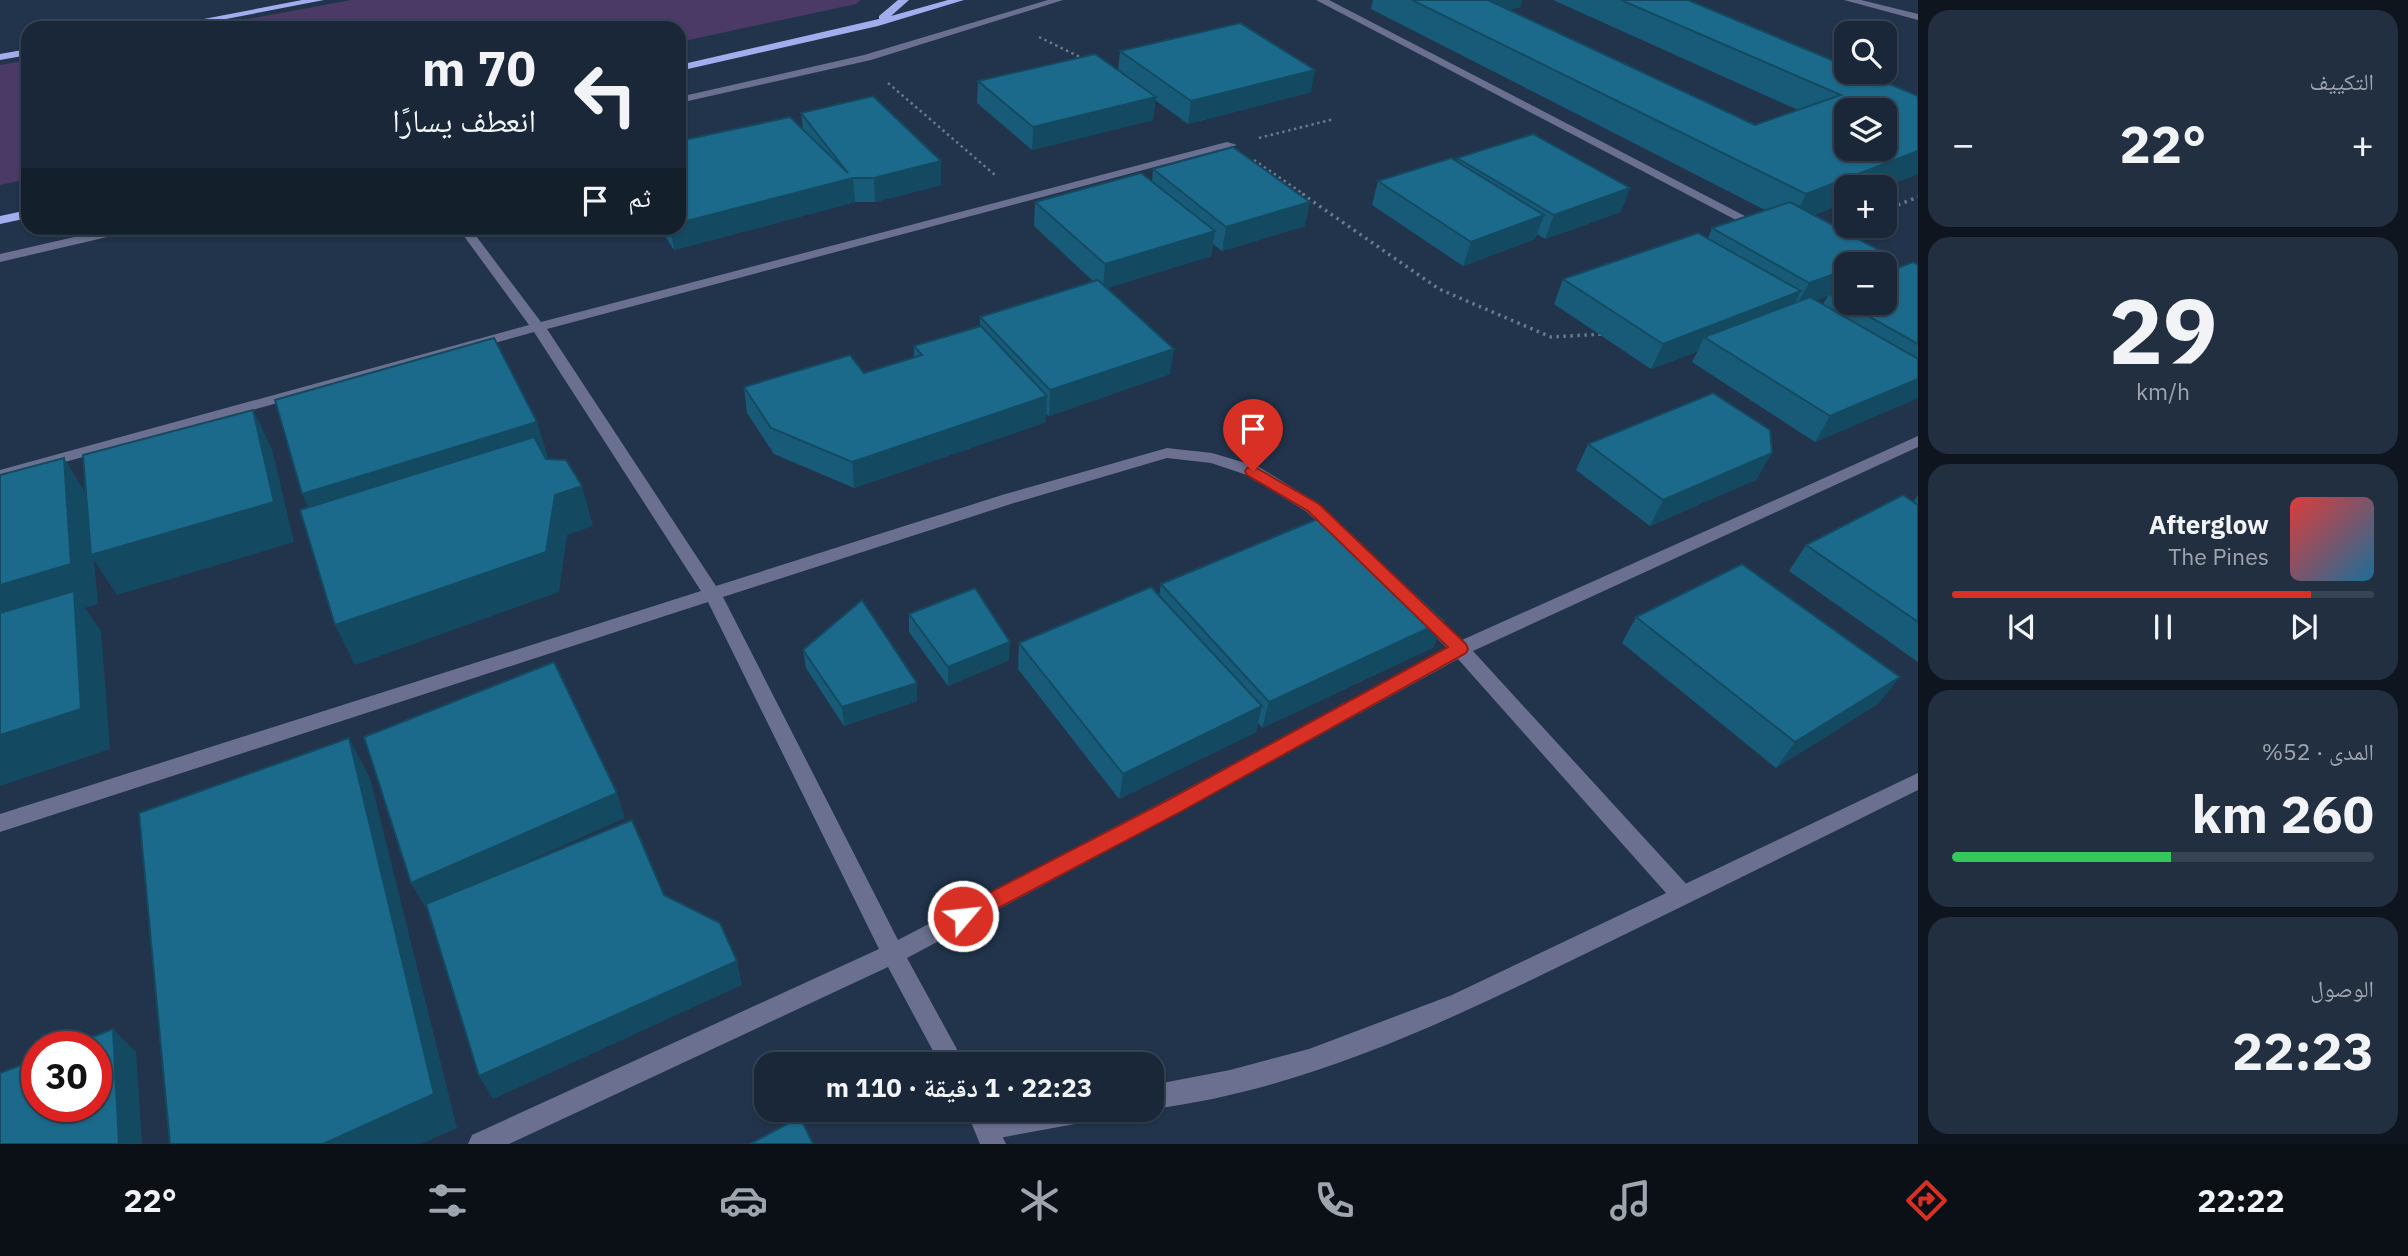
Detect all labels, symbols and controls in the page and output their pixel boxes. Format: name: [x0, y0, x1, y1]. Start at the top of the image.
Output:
map controls: [1834, 21, 1897, 315]
button: search: [1834, 21, 1897, 84]
text: 70 m: [422, 36, 536, 99]
icon: left: [560, 49, 651, 140]
text: التكييف: [2309, 66, 2374, 96]
button: layers: [1834, 98, 1897, 161]
text: انعطف يسارًا: [392, 99, 536, 141]
text: 22°: [2120, 110, 2206, 177]
text: −: [1952, 119, 1975, 168]
text: +: [2351, 119, 2374, 168]
button: +: [1834, 175, 1897, 238]
text: ثم: [628, 180, 651, 214]
icon: arrive: [576, 182, 614, 220]
button: −: [1834, 252, 1897, 315]
text: 29: [2108, 271, 2218, 389]
text: km/h: [2136, 376, 2190, 406]
pin: [1223, 399, 1283, 471]
icon: arrive: [1234, 410, 1272, 448]
text: Afterglow: [2149, 507, 2269, 541]
text: The Pines: [2168, 541, 2269, 571]
icon: previous: [2003, 608, 2041, 646]
icon: pause: [2144, 608, 2182, 646]
icon: next: [2285, 608, 2323, 646]
text: المدى · 52%: [2262, 736, 2374, 766]
text: 260 km: [2192, 780, 2374, 847]
position arrow: [926, 879, 1000, 953]
text: الوصول: [2310, 973, 2374, 1003]
text: 22:23: [2232, 1017, 2374, 1084]
speed limit sign: 30: [21, 1031, 112, 1122]
text: 22:23 · 1 دقيقة · 110 m: [826, 1070, 1092, 1104]
icon: filters: [423, 1176, 472, 1225]
icon: car: [719, 1176, 768, 1225]
icon: climate: [1015, 1176, 1064, 1225]
icon: phone: [1310, 1176, 1359, 1225]
icon: music: [1606, 1176, 1655, 1225]
icon: directions: [1902, 1176, 1951, 1225]
text: 22°: [123, 1179, 177, 1221]
text: 22:22: [2197, 1179, 2285, 1221]

